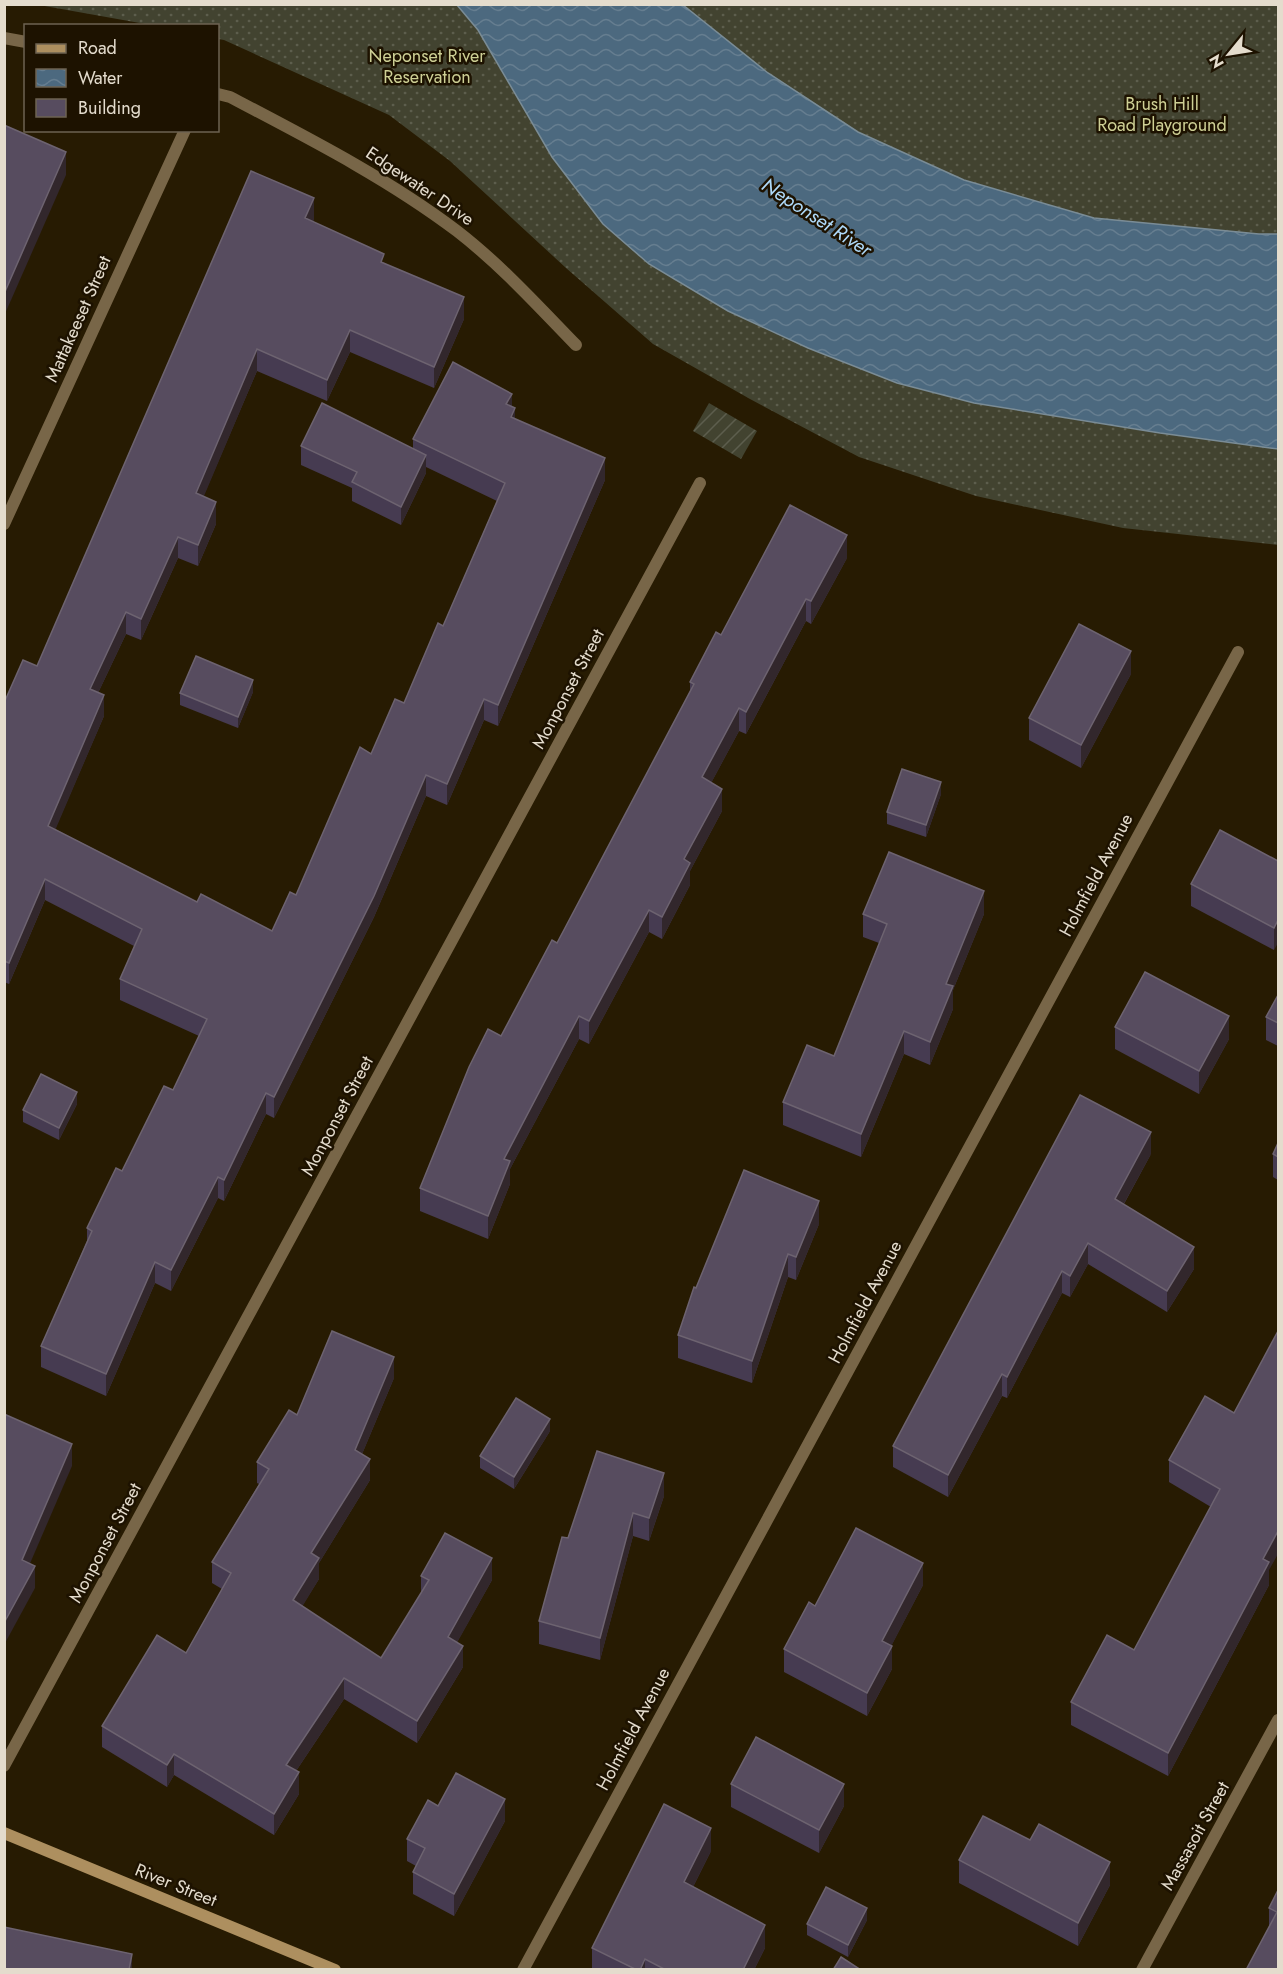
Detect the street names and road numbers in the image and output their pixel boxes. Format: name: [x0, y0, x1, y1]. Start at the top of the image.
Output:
street label: Edgewater Drive: [361, 140, 479, 232]
street label: Mattakeeset Street: [38, 251, 118, 386]
street label: Monponset Street: [525, 624, 611, 754]
street label: Holmfield Avenue: [1053, 809, 1139, 941]
street label: Monponset Street: [294, 1051, 380, 1181]
street label: Holmfield Avenue: [822, 1236, 908, 1368]
street label: Monponset Street: [62, 1478, 148, 1608]
street label: Holmfield Avenue: [590, 1663, 676, 1795]
street label: Massasoit Street: [1154, 1776, 1236, 1895]
street label: River Street: [131, 1857, 221, 1913]

